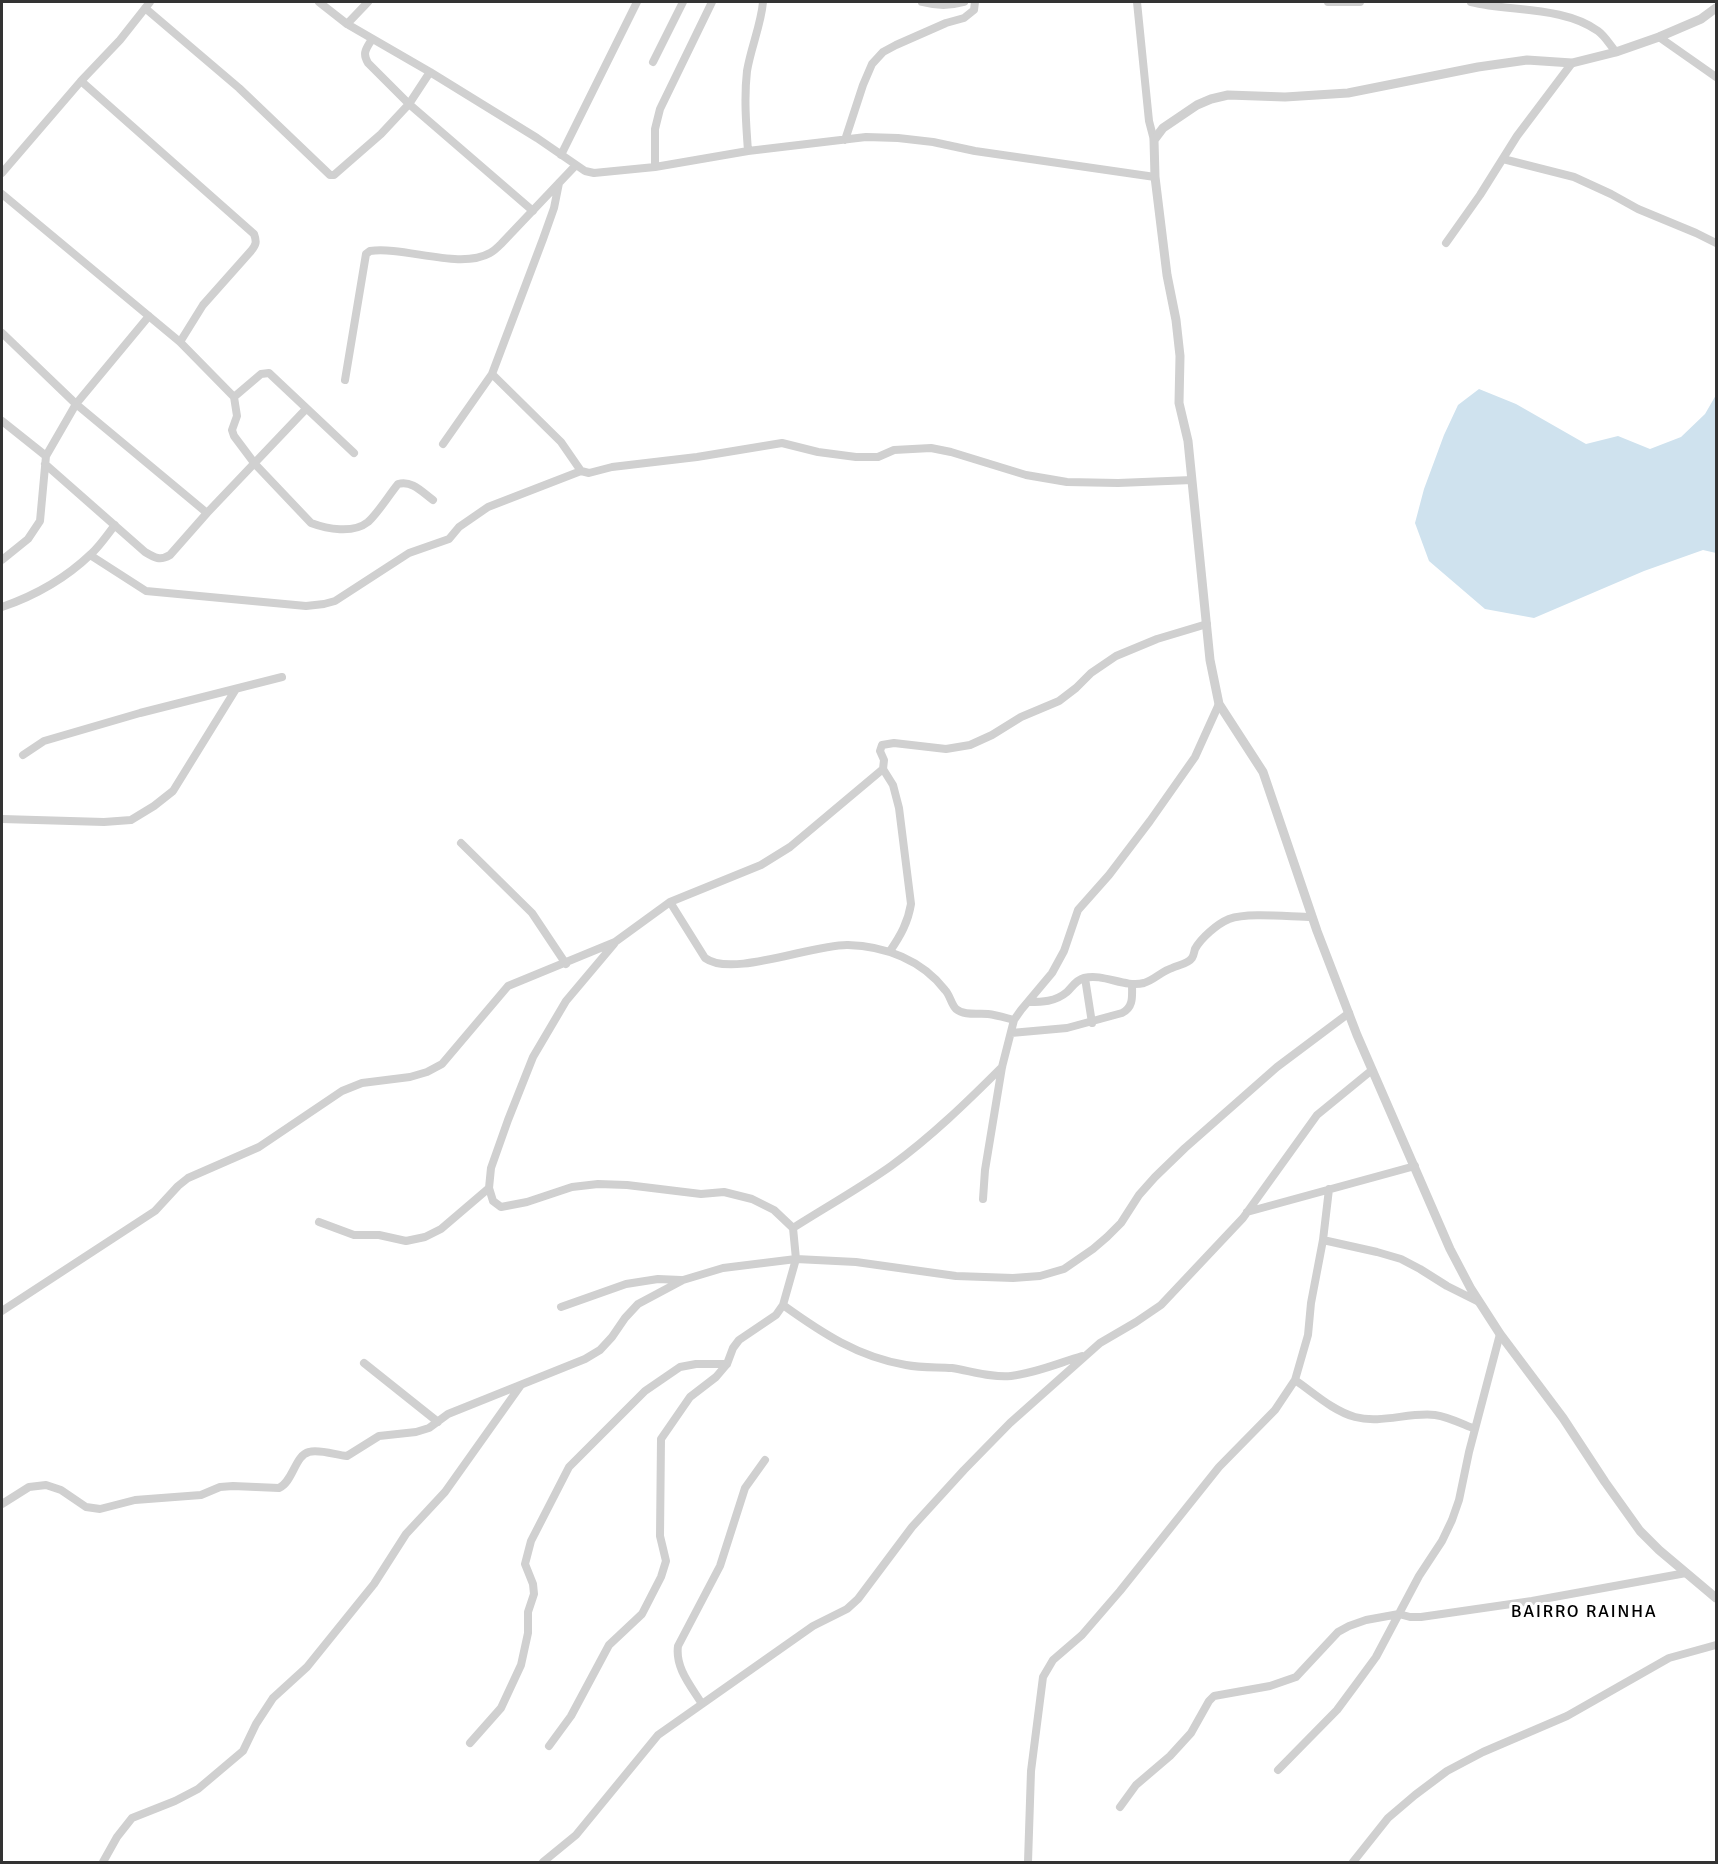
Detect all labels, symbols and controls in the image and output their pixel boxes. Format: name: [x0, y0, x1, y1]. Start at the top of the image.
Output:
district label: BAIRRO RAINHA: [1511, 1601, 1657, 1623]

